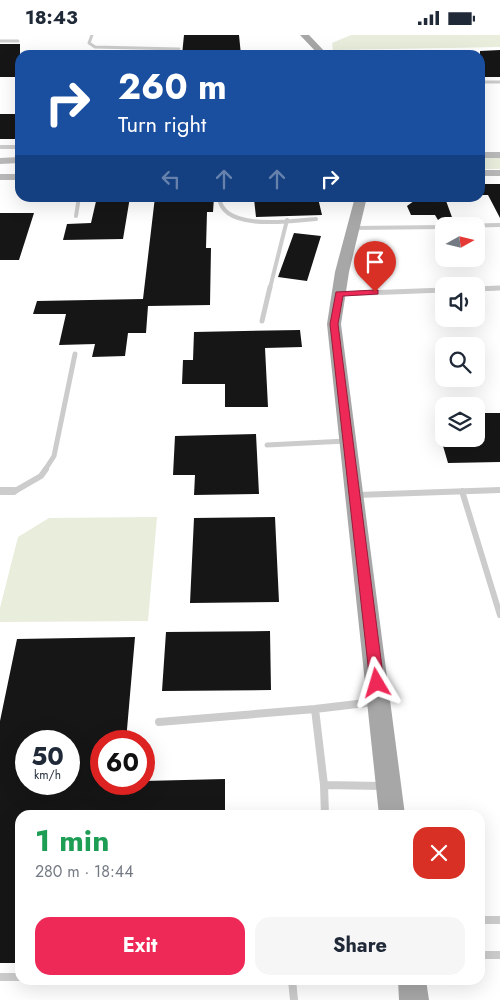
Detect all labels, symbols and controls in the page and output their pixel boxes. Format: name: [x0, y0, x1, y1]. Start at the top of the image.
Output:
text: 18:43: [25, 4, 78, 31]
text: 260 m: [118, 62, 227, 112]
icon: right: [35, 70, 100, 135]
text: Turn right: [118, 108, 206, 140]
icon: left: [157, 165, 185, 193]
icon: ahead: [210, 165, 238, 193]
icon: ahead: [263, 165, 291, 193]
icon: right: [316, 165, 344, 193]
north arrow: [435, 217, 485, 267]
map controls: [435, 217, 485, 447]
pin: [354, 241, 396, 292]
icon: arrive: [361, 248, 389, 276]
button: sound: [435, 277, 485, 327]
button: search: [435, 337, 485, 387]
button: layers: [435, 397, 485, 447]
position arrow: [350, 656, 402, 708]
speed limit sign: 60: [90, 730, 155, 795]
text: 50: [31, 738, 64, 774]
text: km/h: [34, 766, 61, 784]
text: 1 min: [35, 819, 109, 862]
button: close: [413, 827, 465, 879]
text: 280 m · 18:44: [35, 860, 134, 883]
button: Exit: [35, 917, 245, 975]
button: Share: [255, 917, 465, 975]

